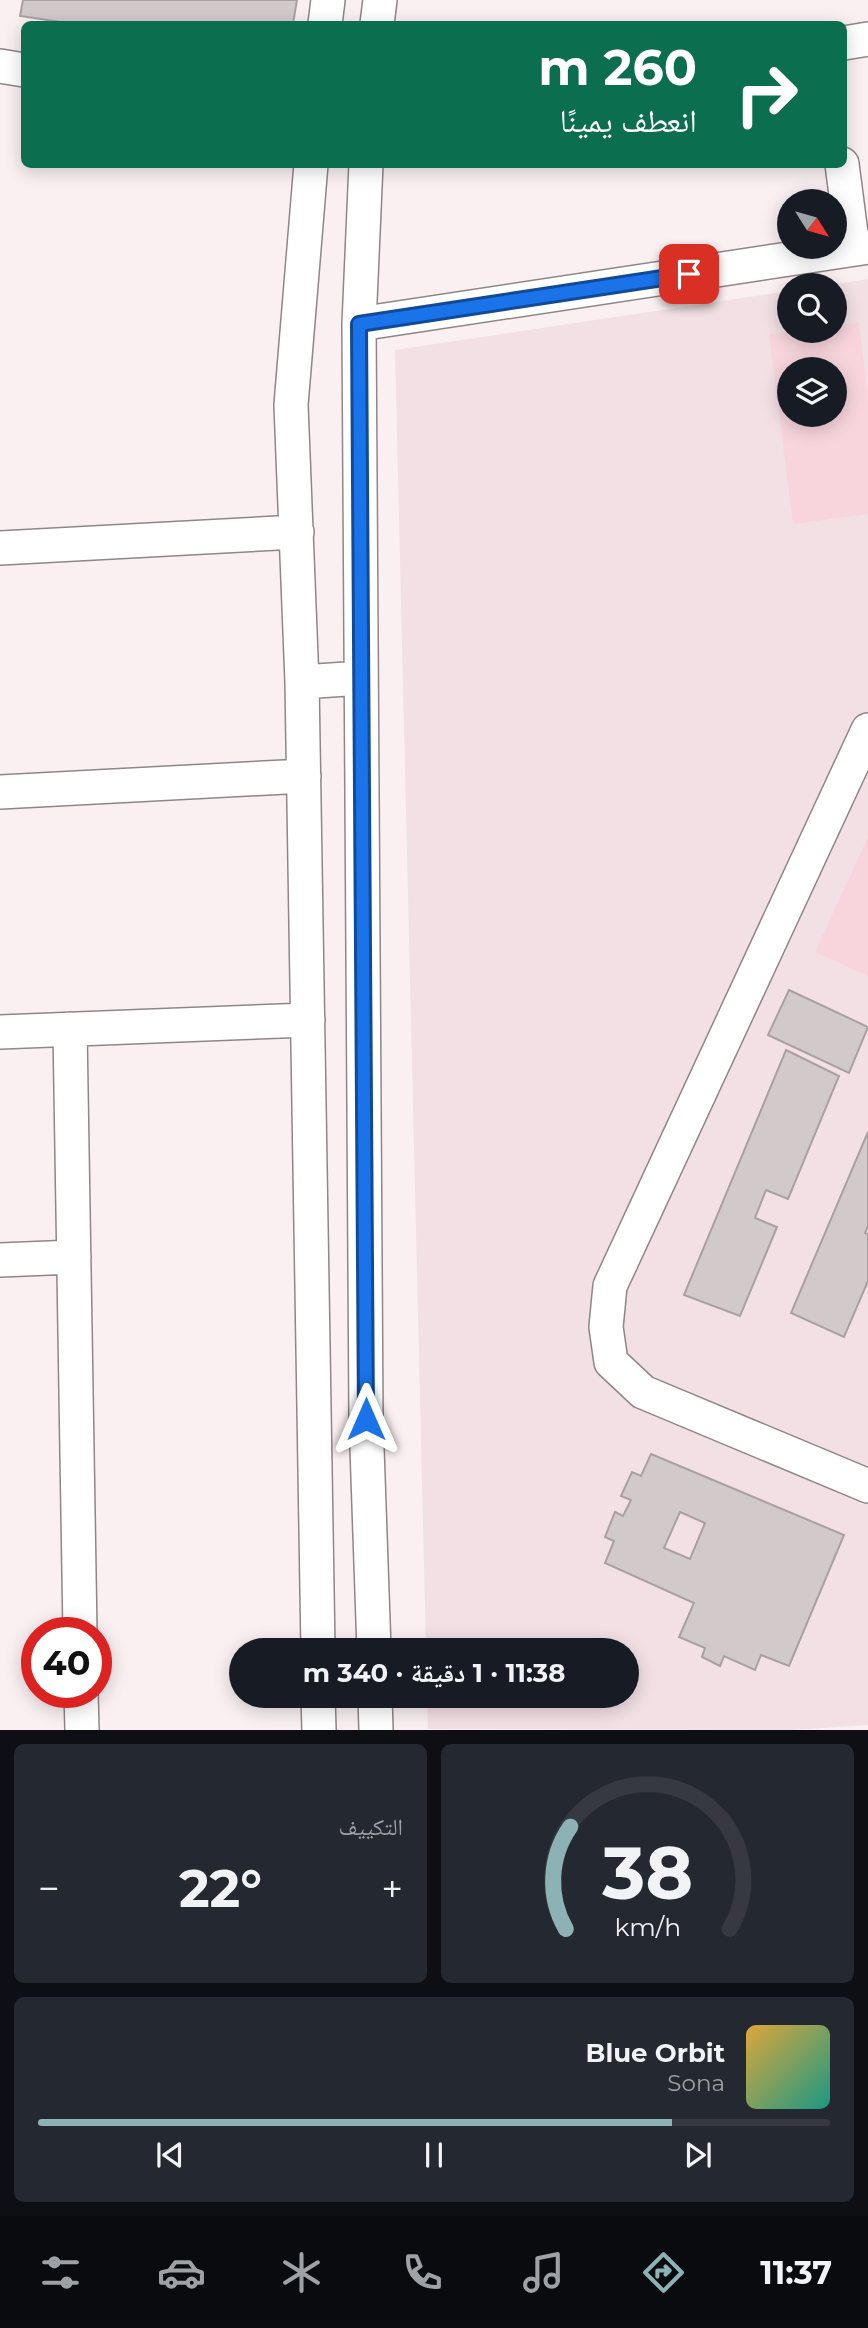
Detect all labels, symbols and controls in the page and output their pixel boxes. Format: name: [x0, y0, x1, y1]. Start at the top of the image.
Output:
text: 260 m: [538, 38, 697, 97]
icon: right: [721, 49, 812, 140]
text: انعطف يمينًا: [560, 101, 697, 140]
north arrow: [777, 189, 847, 259]
map controls: [777, 189, 847, 427]
pin: [659, 244, 719, 304]
icon: arrive: [670, 255, 708, 293]
button: search: [777, 273, 847, 343]
button: layers: [777, 357, 847, 427]
position arrow: [329, 1382, 403, 1456]
speed limit sign: 40: [21, 1617, 112, 1708]
text: 11:38 · 1 دقيقة · 340 m: [303, 1657, 565, 1689]
text: التكييف: [338, 1813, 403, 1841]
text: 38: [601, 1830, 693, 1918]
text: 22°: [179, 1857, 262, 1920]
text: −: [38, 1865, 60, 1912]
text: +: [381, 1865, 403, 1912]
text: km/h: [614, 1912, 681, 1942]
text: Blue Orbit: [586, 2037, 725, 2069]
text: Sona: [667, 2069, 725, 2097]
icon: previous: [151, 2136, 189, 2174]
icon: pause: [415, 2136, 453, 2174]
icon: next: [679, 2136, 717, 2174]
icon: filters: [36, 2248, 85, 2297]
icon: car: [157, 2248, 206, 2297]
icon: climate: [277, 2248, 326, 2297]
icon: phone: [398, 2248, 447, 2297]
icon: music: [519, 2248, 568, 2297]
icon: directions: [639, 2248, 688, 2297]
text: 11:37: [760, 2253, 832, 2292]

